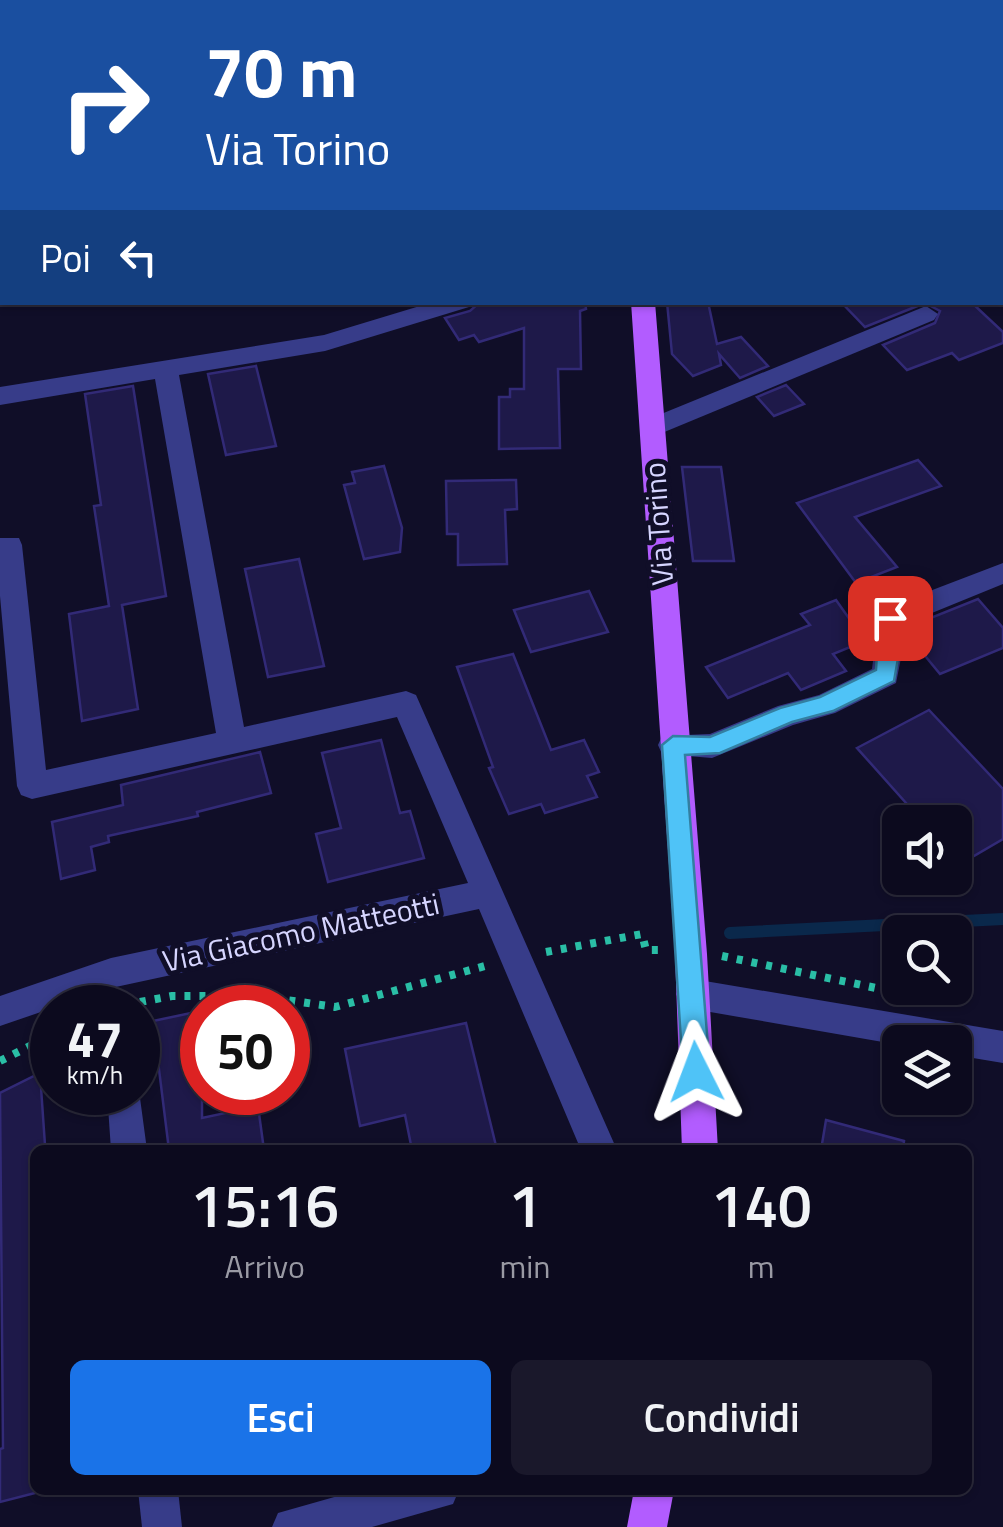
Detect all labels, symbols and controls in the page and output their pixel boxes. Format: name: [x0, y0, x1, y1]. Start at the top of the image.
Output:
text: 70 m: [205, 18, 358, 124]
icon: right: [40, 40, 170, 170]
text: Via Torino: [205, 114, 390, 182]
text: Poi: [40, 229, 91, 287]
icon: left: [111, 230, 166, 285]
street label: Via Torino: [631, 461, 685, 587]
pin: [848, 576, 933, 661]
icon: arrive: [863, 591, 918, 646]
map controls: [882, 805, 972, 1115]
button: sound: [882, 805, 972, 895]
street label: Via Giacomo Matteotti: [158, 880, 443, 984]
button: search: [882, 915, 972, 1005]
speed limit sign: 50: [180, 985, 310, 1115]
text: 47: [67, 1000, 123, 1076]
position arrow: [644, 1020, 748, 1124]
button: layers: [882, 1025, 972, 1115]
text: km/h: [67, 1056, 123, 1094]
text: 15:16: [190, 1159, 339, 1250]
text: 1: [508, 1159, 542, 1250]
text: 140: [711, 1159, 812, 1250]
text: Arrivo: [225, 1242, 305, 1290]
text: min: [499, 1242, 550, 1290]
text: m: [748, 1242, 775, 1290]
button: Esci: [70, 1360, 491, 1475]
button: Condividi: [511, 1360, 932, 1475]

